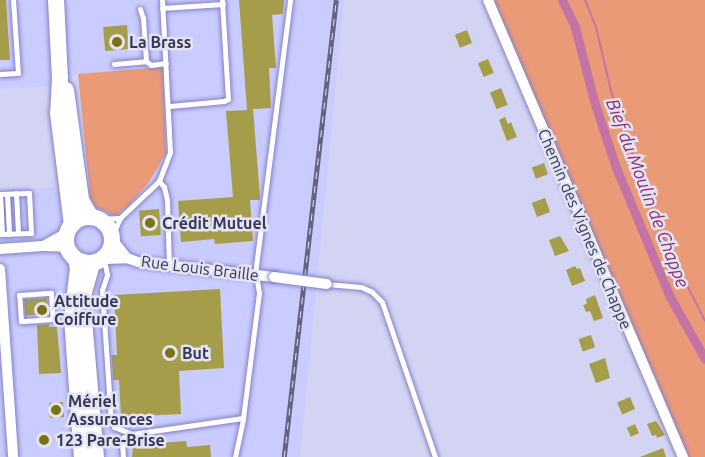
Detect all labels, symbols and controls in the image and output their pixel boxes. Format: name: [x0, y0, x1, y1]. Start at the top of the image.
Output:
place label: La Brass: [129, 32, 191, 52]
marker: La Brass: [110, 35, 124, 49]
water label: Bief du Moulin de Chappe: [602, 96, 694, 290]
street label: Chemin des Vignes de Chappe: [534, 126, 636, 332]
place label: Crédit Mutuel: [162, 213, 267, 233]
marker: Crédit Mutuel: [143, 216, 157, 230]
street label: Rue Louis Braille: [140, 251, 260, 285]
place label: Attitude Coiffure: [54, 291, 119, 329]
marker: Attitude Coiffure: [35, 303, 49, 317]
place label: But: [182, 343, 209, 363]
marker: But: [163, 346, 177, 360]
place label: Mériel Assurances: [68, 391, 153, 429]
marker: Mériel Assurances: [49, 403, 63, 417]
place label: 123 Pare-Brise: [56, 430, 165, 450]
marker: 123 Pare-Brise: [37, 433, 51, 447]

